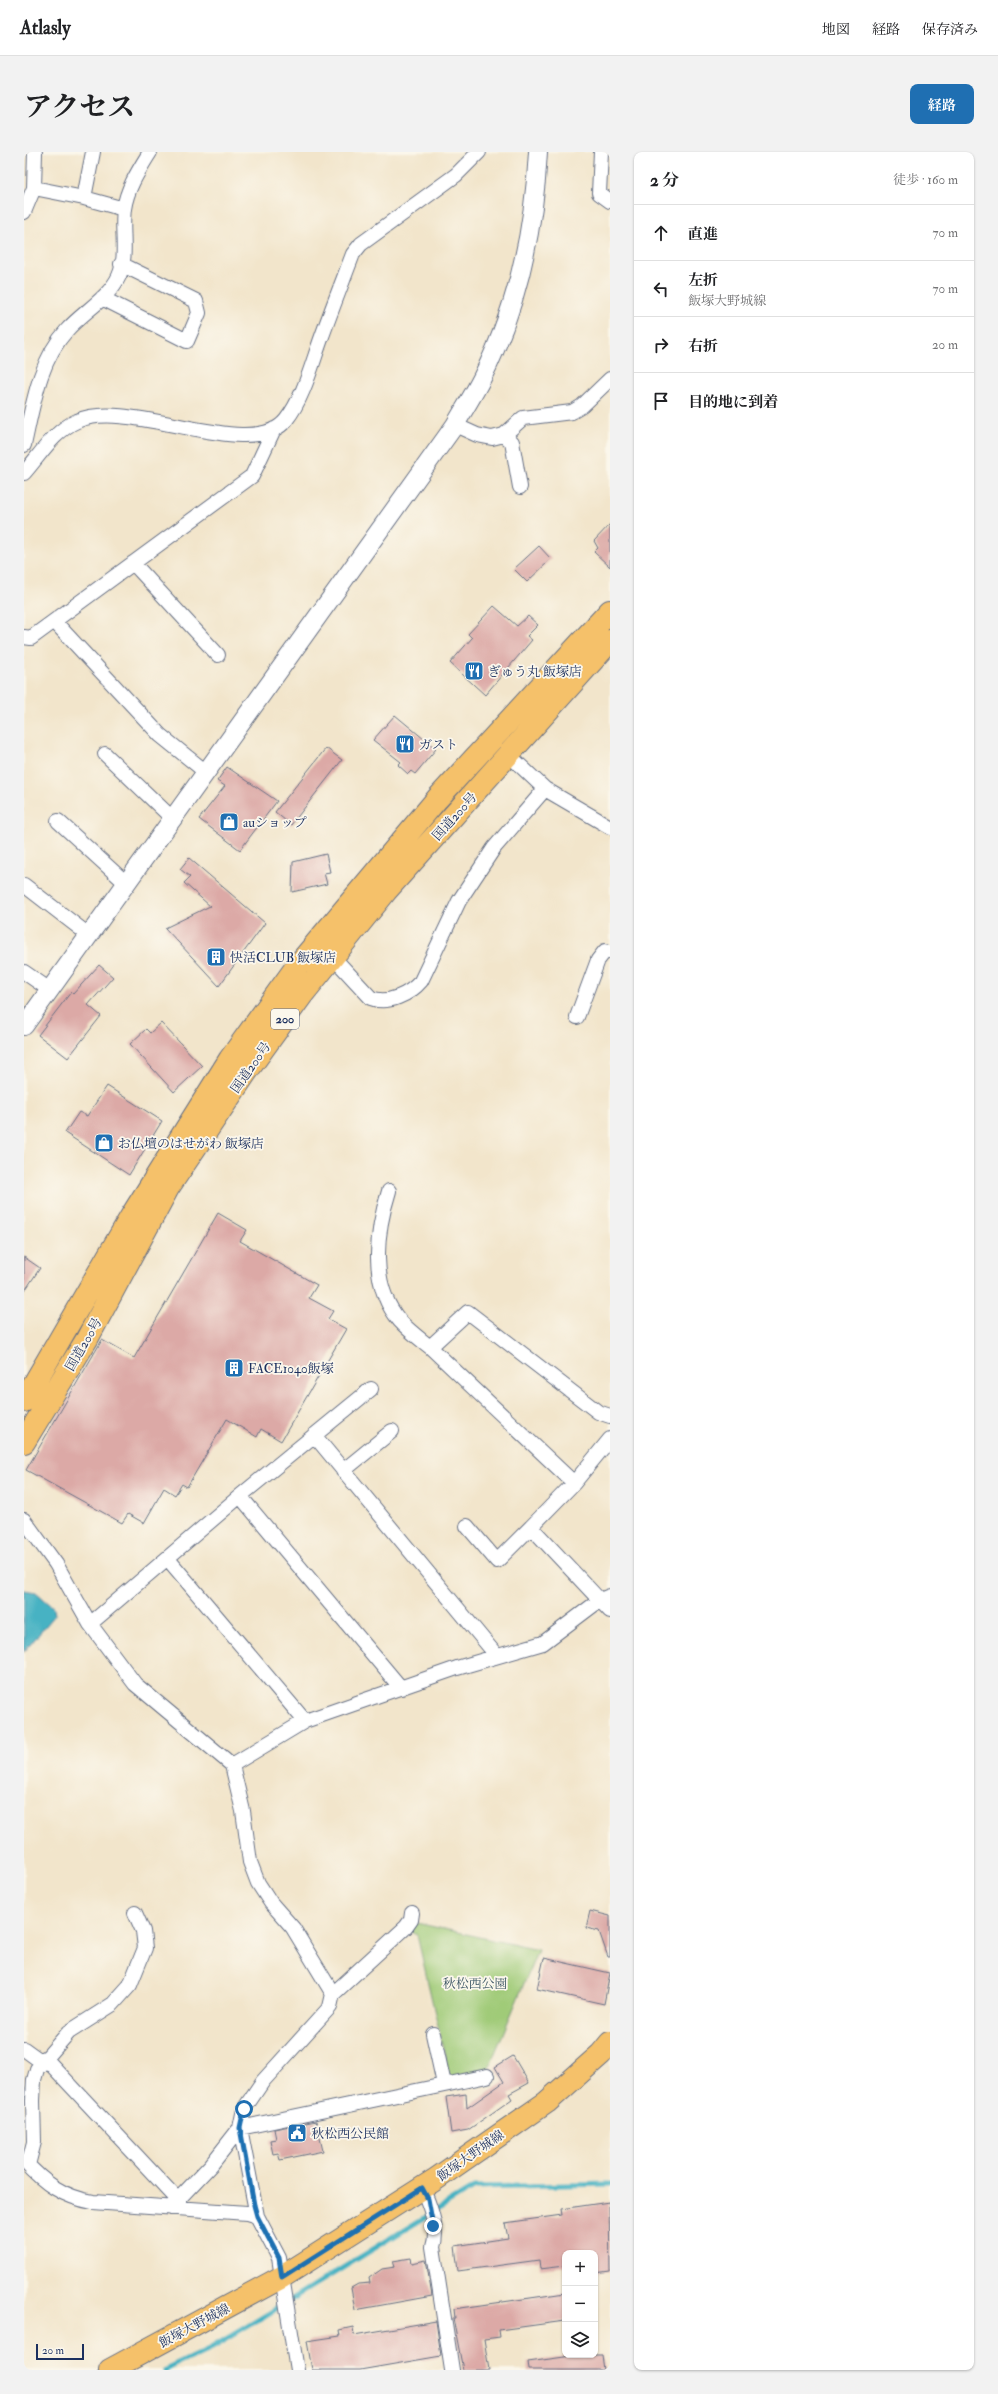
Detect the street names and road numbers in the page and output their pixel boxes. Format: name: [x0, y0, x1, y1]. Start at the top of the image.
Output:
street label: 国道200号: [429, 789, 480, 844]
road number: 200: [271, 1009, 299, 1029]
street label: 国道200号: [227, 1039, 274, 1096]
street label: 国道200号: [62, 1315, 106, 1374]
street label: 飯塚大野城線: [434, 2127, 507, 2185]
street label: 飯塚大野城線: [156, 2301, 233, 2351]

